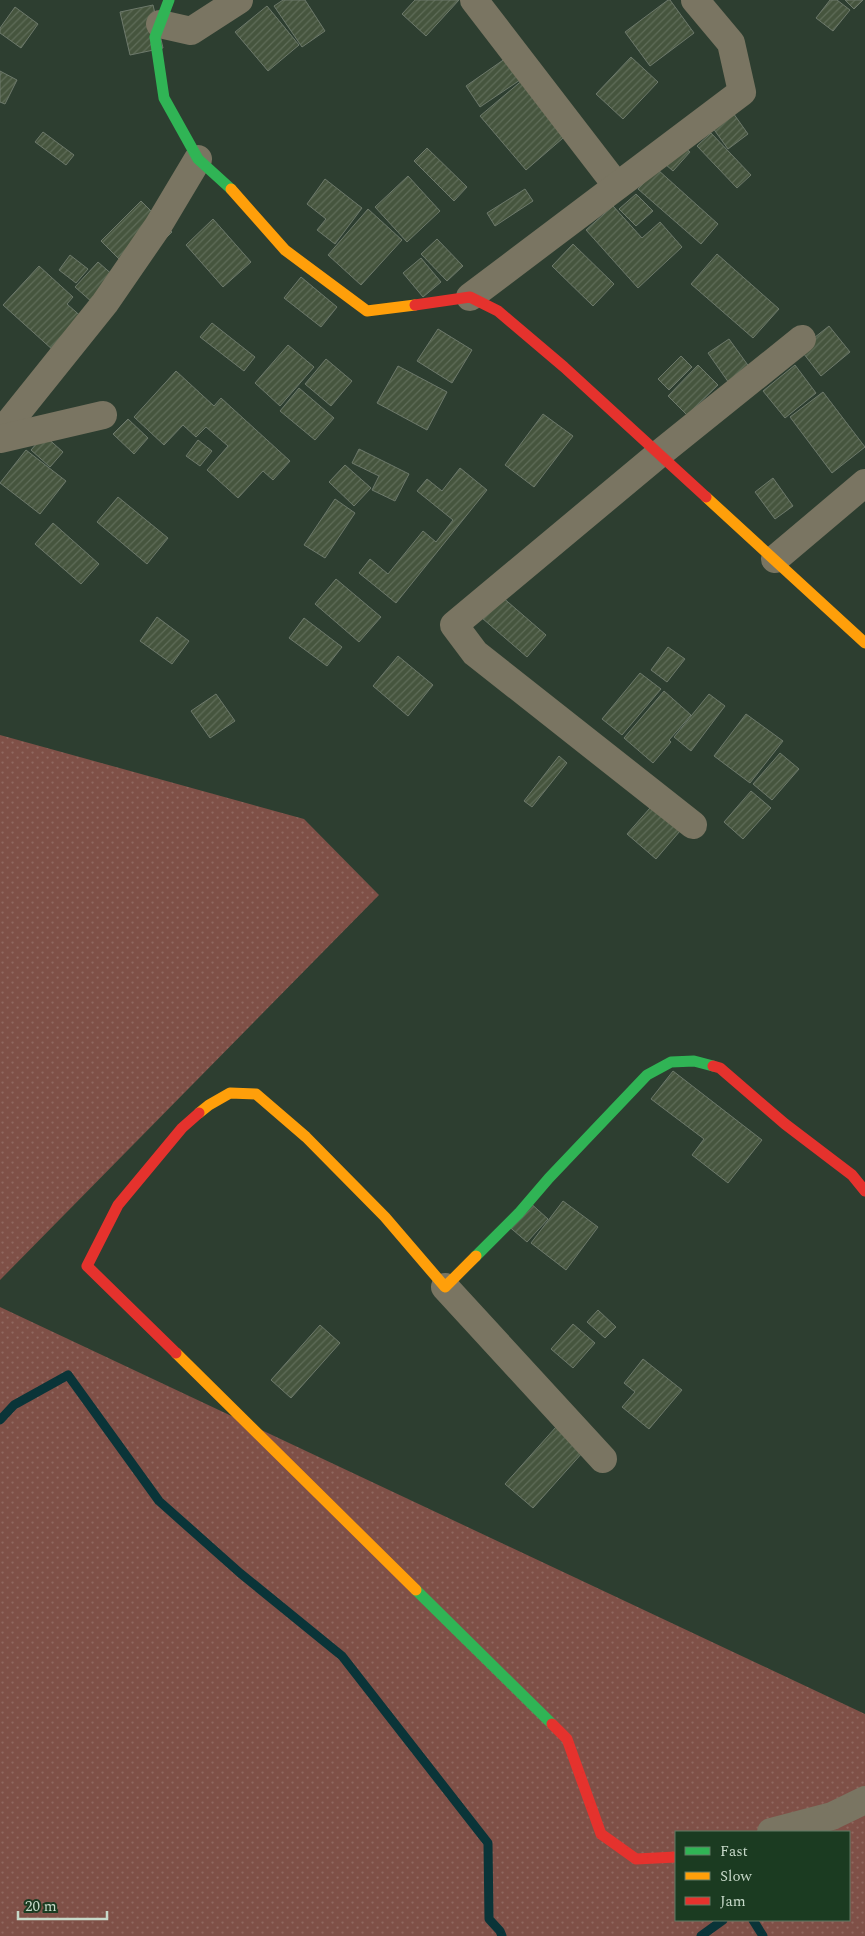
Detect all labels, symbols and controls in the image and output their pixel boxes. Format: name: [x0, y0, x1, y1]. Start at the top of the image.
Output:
legend: [675, 1831, 850, 1921]
text: Fast: [720, 1840, 748, 1863]
text: Slow: [720, 1865, 752, 1888]
scale bar: [18, 1888, 106, 1920]
text: Jam: [720, 1890, 746, 1913]
text: 20 m: [25, 1895, 57, 1918]

